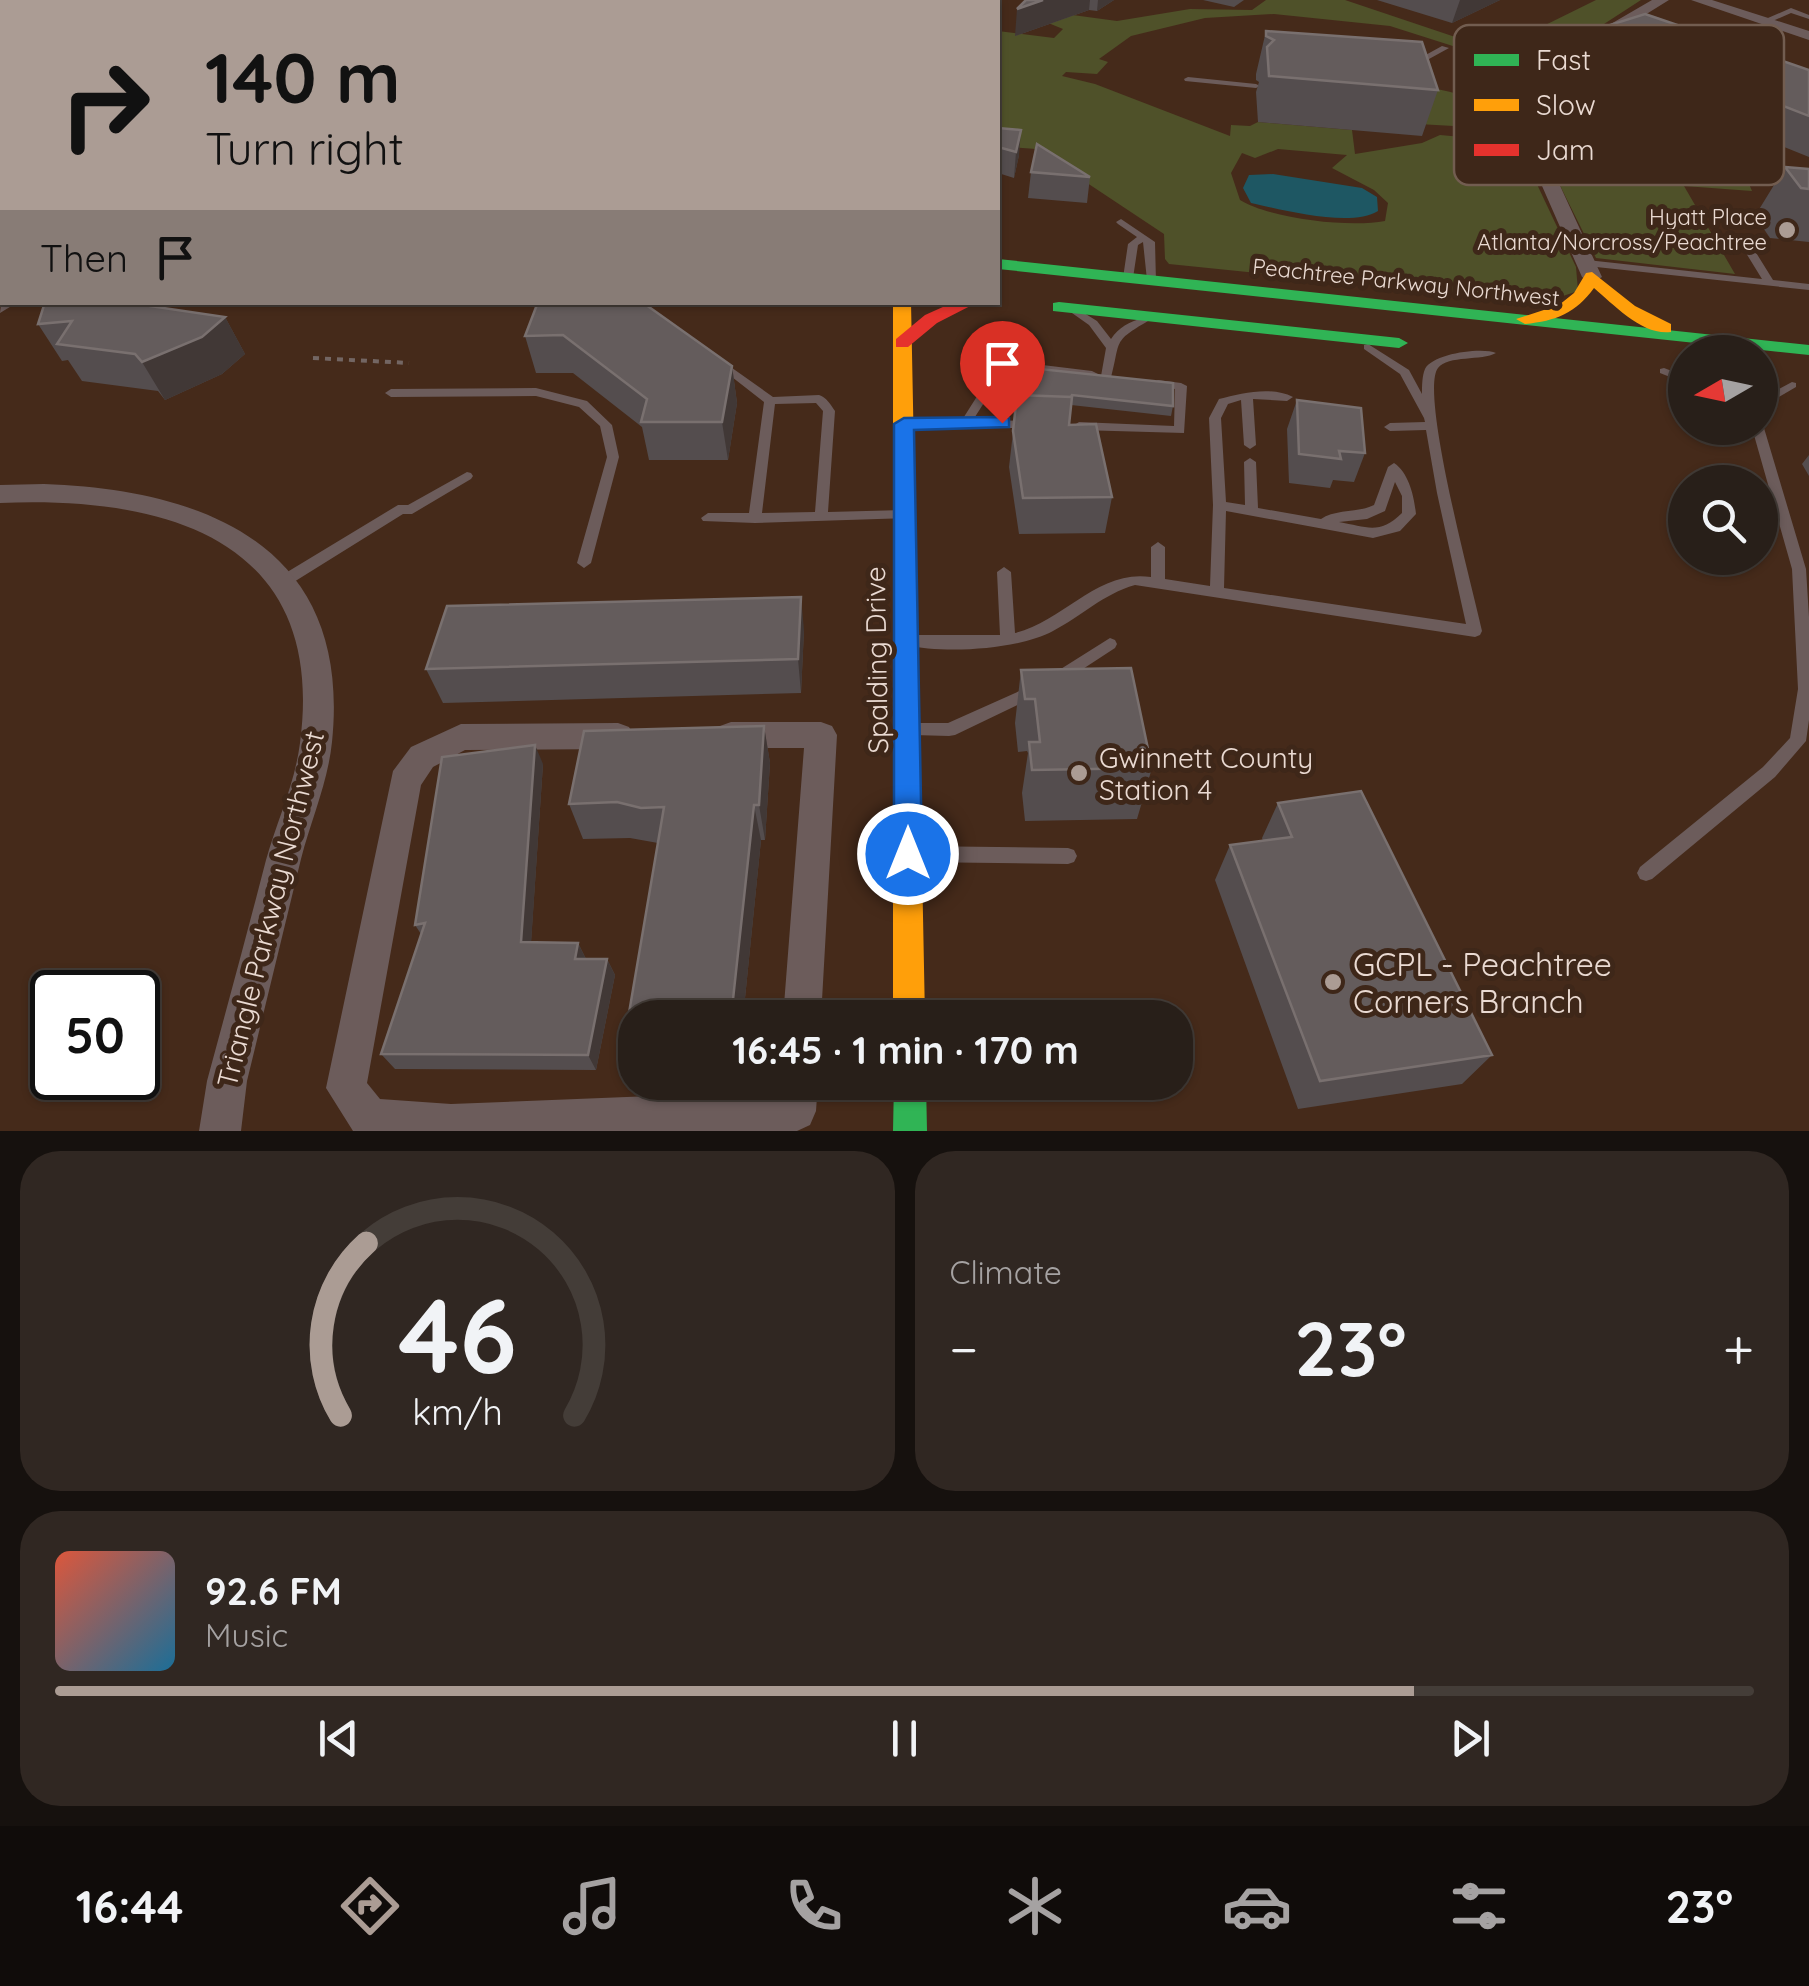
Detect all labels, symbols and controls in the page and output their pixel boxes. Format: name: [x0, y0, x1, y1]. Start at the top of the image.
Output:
legend: [1454, 25, 1784, 185]
text: 140 m: [205, 33, 401, 121]
icon: right: [40, 40, 170, 170]
text: Fast: [1536, 42, 1591, 77]
text: Slow: [1536, 87, 1596, 122]
text: Turn right: [205, 120, 404, 176]
text: Jam: [1536, 132, 1595, 167]
place label: Hyatt Place Atlanta/Norcross/Peachtree: [1477, 203, 1767, 256]
marker: Hyatt Place Atlanta/Norcross/Peachtree: [1776, 219, 1798, 241]
icon: arrive: [148, 230, 203, 285]
text: Then: [40, 234, 128, 282]
street label: Peachtree Parkway Northwest: [1251, 252, 1561, 312]
pin: [960, 321, 1045, 424]
north arrow: [1668, 335, 1778, 445]
map controls: [1668, 335, 1778, 575]
icon: arrive: [975, 336, 1030, 391]
button: search: [1668, 465, 1778, 575]
street label: Spalding Drive: [857, 566, 895, 754]
street label: Triangle Parkway Northwest: [209, 727, 331, 1091]
place label: Gwinnett County Station 4: [1099, 740, 1313, 807]
marker: Gwinnett County Station 4: [1068, 762, 1090, 784]
position arrow: [856, 802, 960, 906]
place label: GCPL - Peachtree Corners Branch: [1353, 944, 1612, 1021]
speed limit sign: 50: [30, 970, 160, 1100]
marker: GCPL - Peachtree Corners Branch: [1322, 971, 1344, 993]
text: 16:45 · 1 min · 170 m: [732, 1026, 1079, 1074]
text: Climate: [950, 1252, 1062, 1292]
text: 46: [398, 1269, 517, 1399]
text: 23°: [1294, 1301, 1407, 1395]
text: −: [950, 1314, 978, 1383]
text: +: [1723, 1314, 1754, 1383]
text: km/h: [412, 1389, 503, 1434]
text: 92.6 FM: [205, 1567, 342, 1615]
text: Music: [205, 1615, 288, 1655]
icon: previous: [311, 1711, 366, 1766]
icon: pause: [877, 1711, 932, 1766]
icon: next: [1443, 1711, 1498, 1766]
icon: directions: [335, 1871, 405, 1941]
icon: music: [557, 1871, 627, 1941]
icon: phone: [779, 1871, 849, 1941]
icon: climate: [1000, 1871, 1070, 1941]
icon: car: [1222, 1871, 1292, 1941]
icon: filters: [1444, 1871, 1514, 1941]
text: 16:44: [76, 1878, 183, 1934]
text: 23°: [1666, 1878, 1733, 1934]

